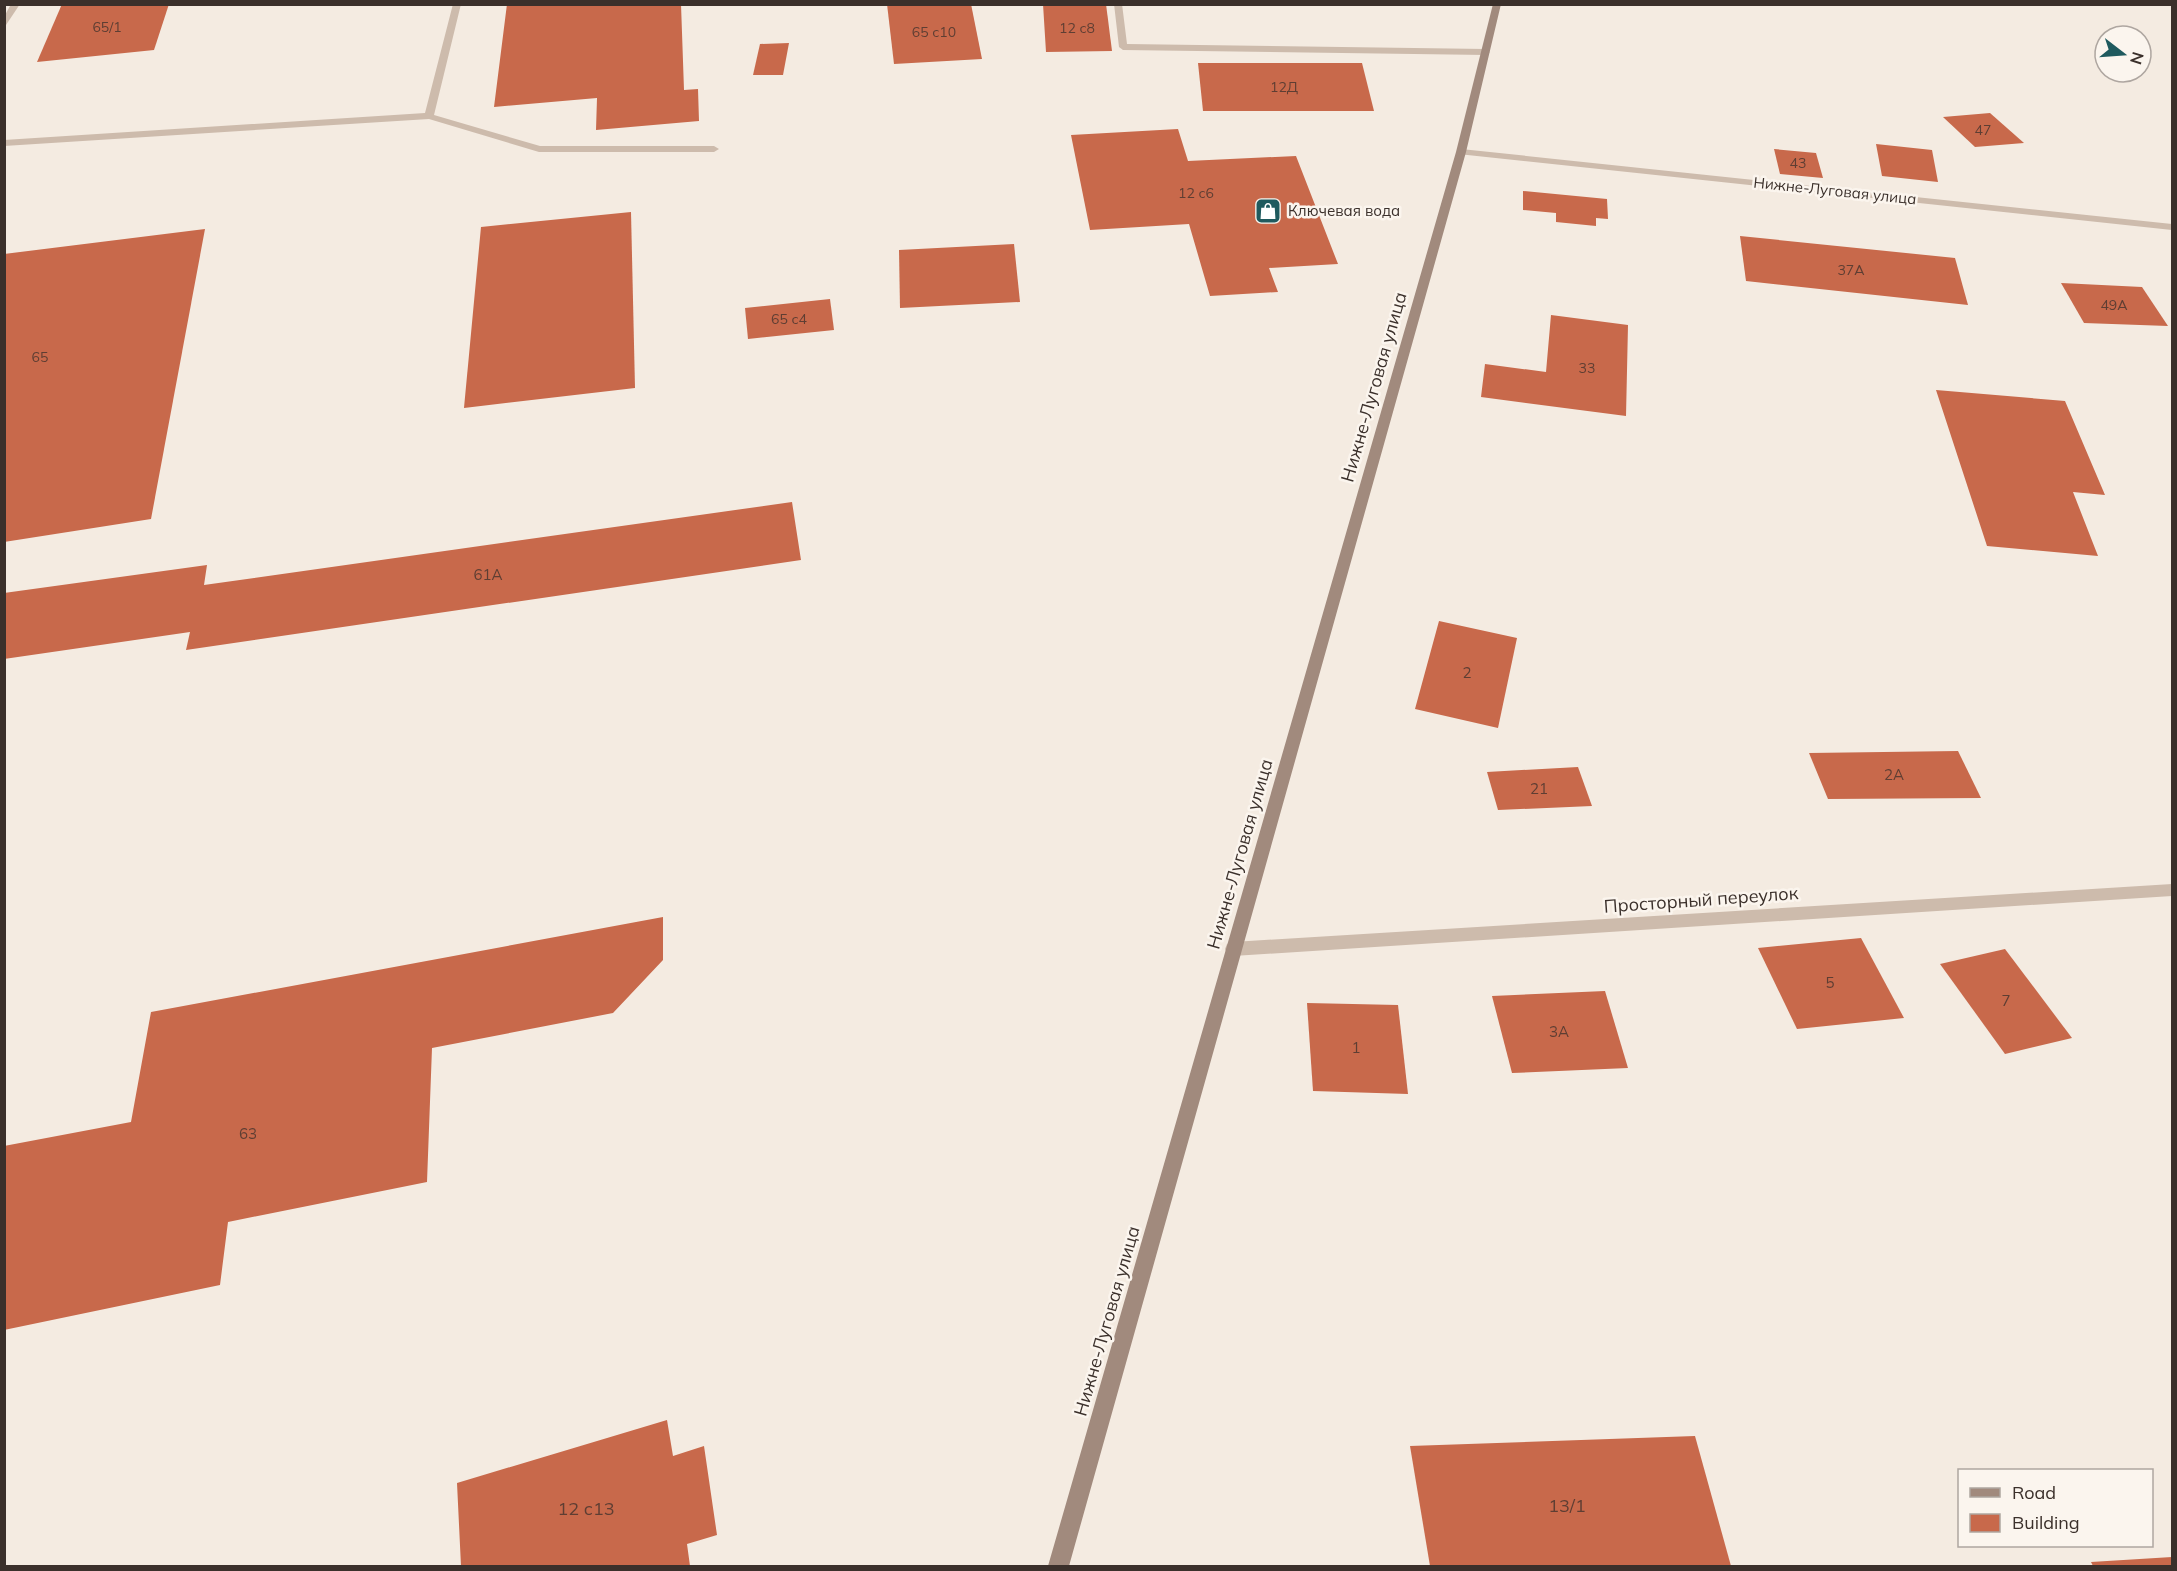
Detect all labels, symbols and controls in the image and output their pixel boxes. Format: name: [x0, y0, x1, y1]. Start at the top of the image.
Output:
house number: 65/1: [92, 18, 122, 36]
house number: 12 с8: [1059, 19, 1095, 37]
house number: 65 с10: [912, 23, 956, 41]
north arrow: [2093, 24, 2153, 84]
text: N: [2126, 50, 2149, 67]
house number: 12Д: [1270, 78, 1298, 96]
house number: 47: [1975, 121, 1991, 139]
house number: 43: [1790, 154, 1806, 172]
street label: Нижне-Луговая улица: [1753, 172, 1918, 209]
house number: 12 с6: [1178, 184, 1214, 202]
shop icon: Ключевая вода: [1253, 196, 1283, 226]
place label: Ключевая вода: [1288, 201, 1400, 220]
house number: 37А: [1837, 261, 1865, 279]
street label: Нижне-Луговая улица: [1335, 289, 1412, 485]
house number: 49А: [2100, 296, 2128, 314]
house number: 65 с4: [771, 310, 808, 328]
house number: 65: [32, 348, 48, 366]
house number: 33: [1579, 359, 1595, 377]
house number: 61А: [473, 565, 503, 584]
house number: 2: [1462, 663, 1472, 682]
street label: Нижне-Луговая улица: [1201, 756, 1278, 952]
house number: 2А: [1884, 765, 1904, 784]
house number: 21: [1530, 779, 1548, 798]
street label: Просторный переулок: [1603, 881, 1799, 918]
house number: 5: [1825, 973, 1835, 992]
house number: 7: [2001, 991, 2011, 1010]
house number: 3А: [1549, 1022, 1569, 1041]
house number: 1: [1351, 1038, 1361, 1057]
house number: 63: [239, 1124, 257, 1143]
street label: Нижне-Луговая улица: [1068, 1223, 1145, 1419]
legend: [1958, 1469, 2153, 1547]
text: Road: [2012, 1481, 2056, 1504]
house number: 13/1: [1548, 1494, 1586, 1517]
house number: 12 с13: [558, 1497, 615, 1520]
text: Building: [2012, 1511, 2080, 1534]

